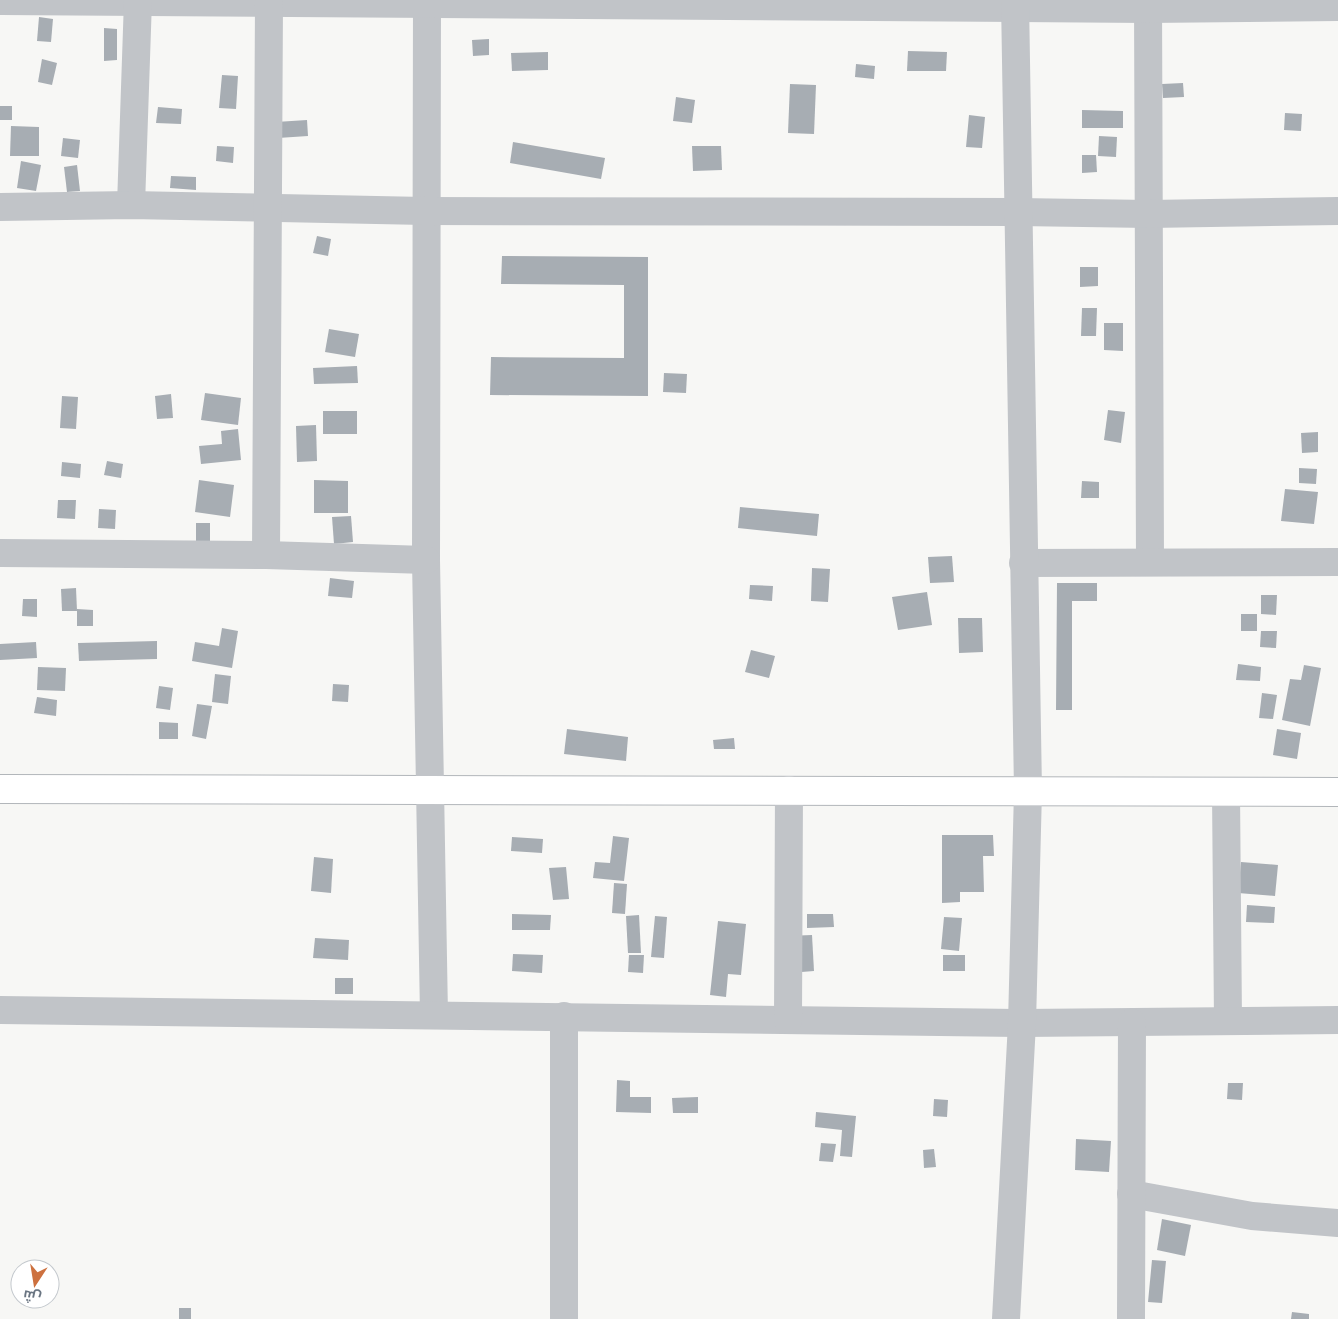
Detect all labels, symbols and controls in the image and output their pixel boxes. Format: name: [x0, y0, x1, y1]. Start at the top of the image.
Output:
north arrow: [10, 1259, 60, 1309]
text: ش: [22, 1286, 43, 1307]

